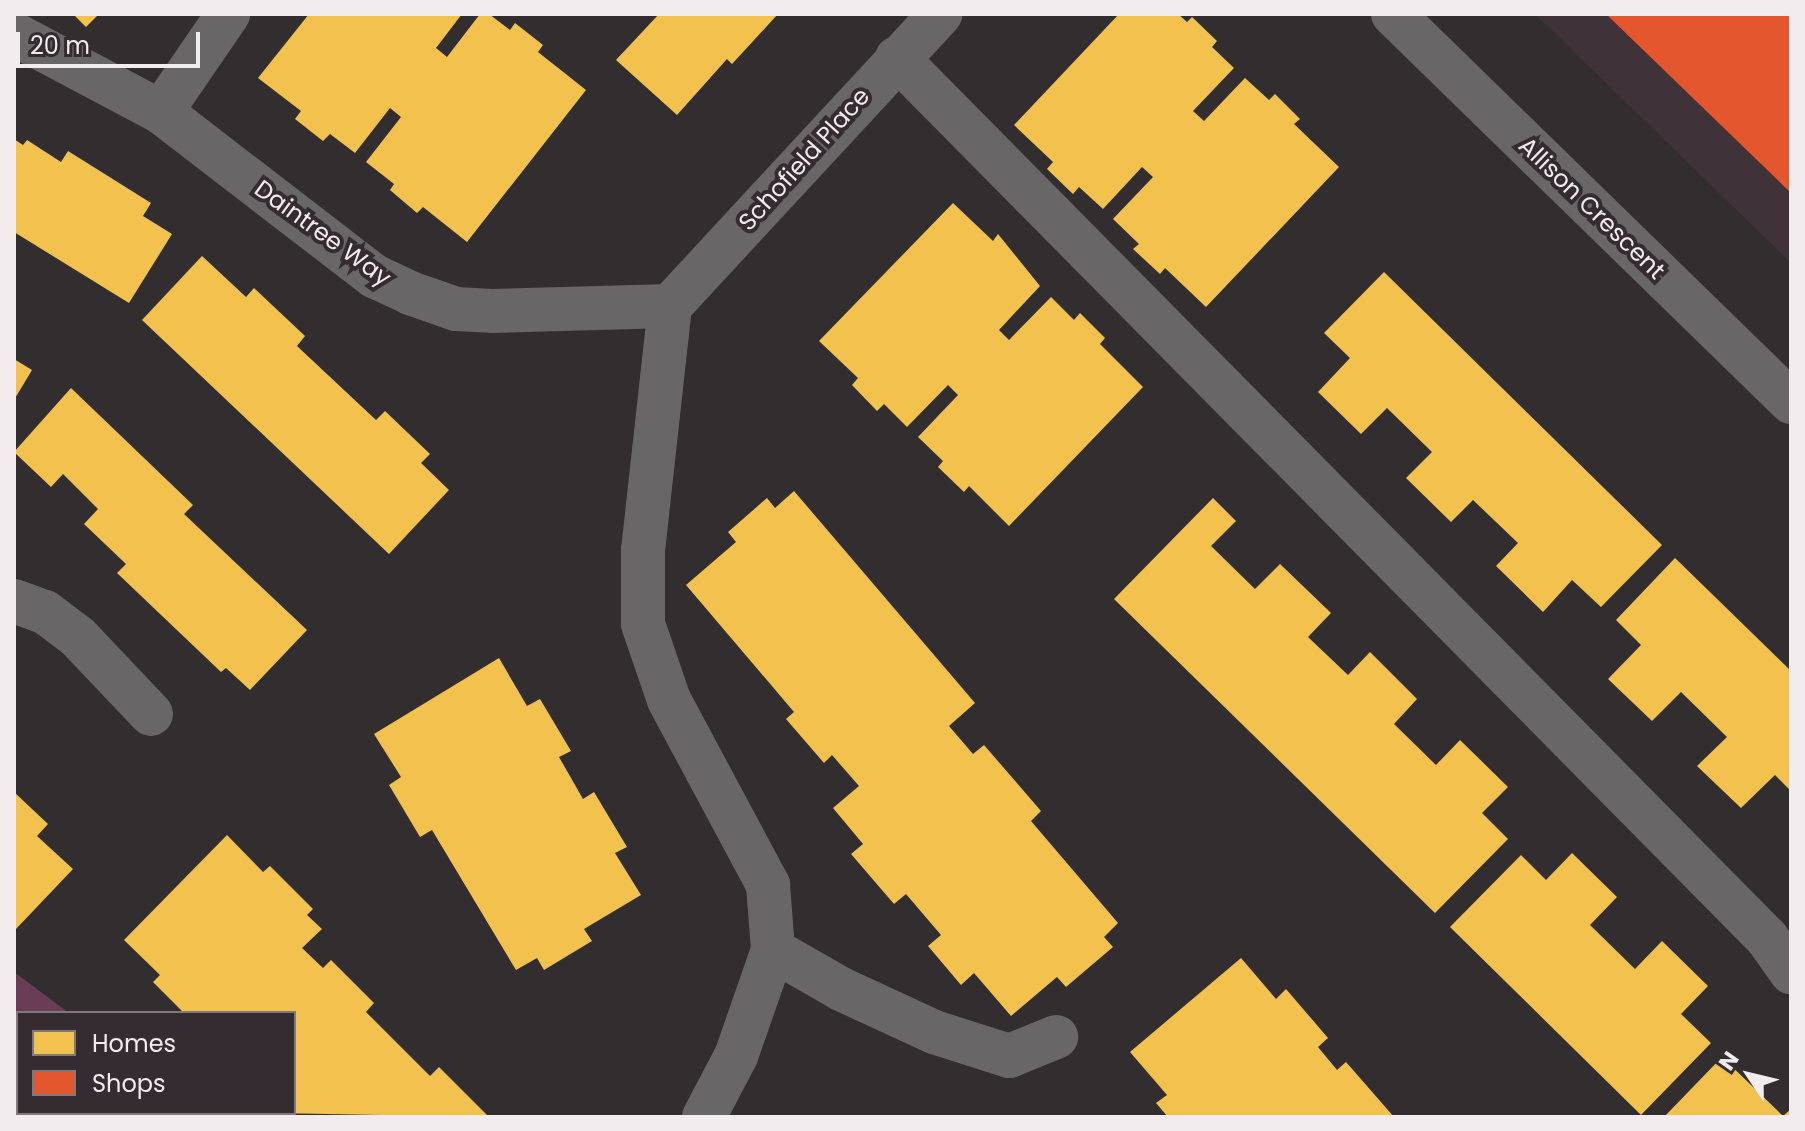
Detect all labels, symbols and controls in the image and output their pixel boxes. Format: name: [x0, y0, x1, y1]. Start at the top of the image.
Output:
scale bar: [20, 16, 204, 66]
text: 20 m: [30, 29, 90, 62]
street label: Schofield Place: [732, 82, 876, 236]
street label: Allison Crescent: [1513, 131, 1671, 285]
street label: Daintree Way: [249, 174, 397, 292]
legend: [16, 1011, 296, 1115]
text: Homes: [92, 1027, 176, 1060]
north arrow: [1709, 1035, 1789, 1115]
text: N: [1711, 1045, 1746, 1077]
text: Shops: [92, 1067, 166, 1100]

